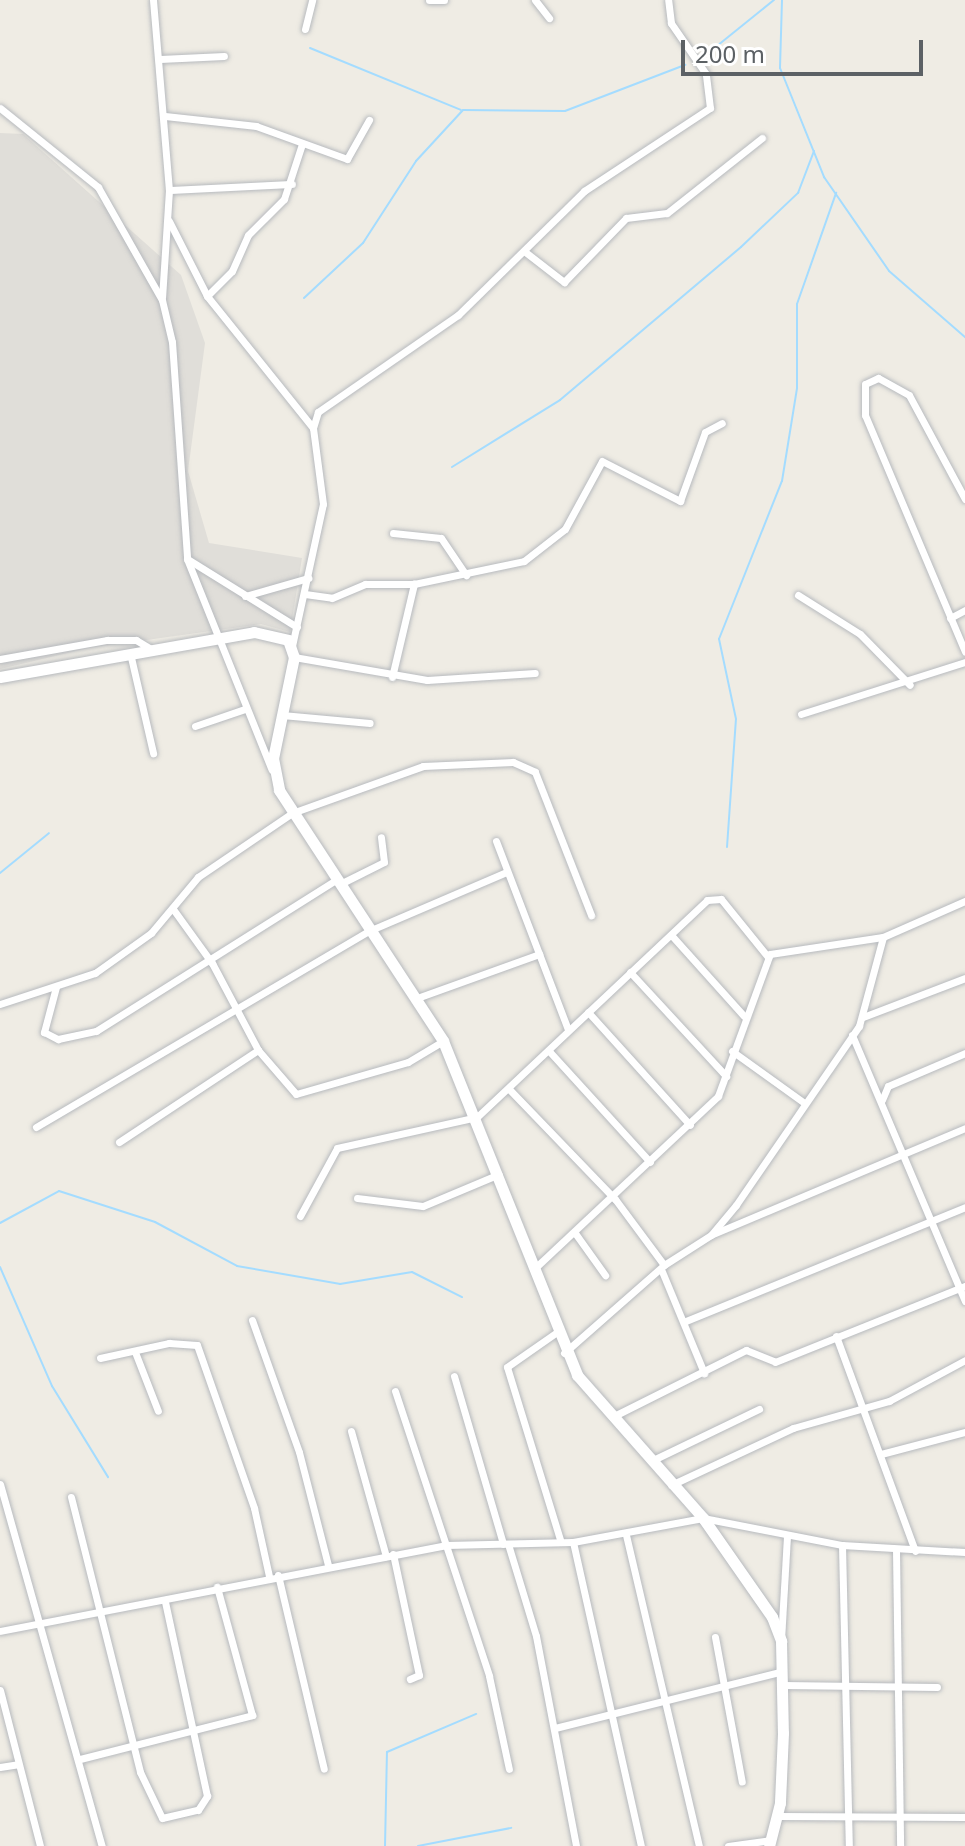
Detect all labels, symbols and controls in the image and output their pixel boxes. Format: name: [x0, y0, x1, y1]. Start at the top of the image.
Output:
scale bar: [685, 24, 927, 74]
text: 200 m: [695, 37, 765, 70]

